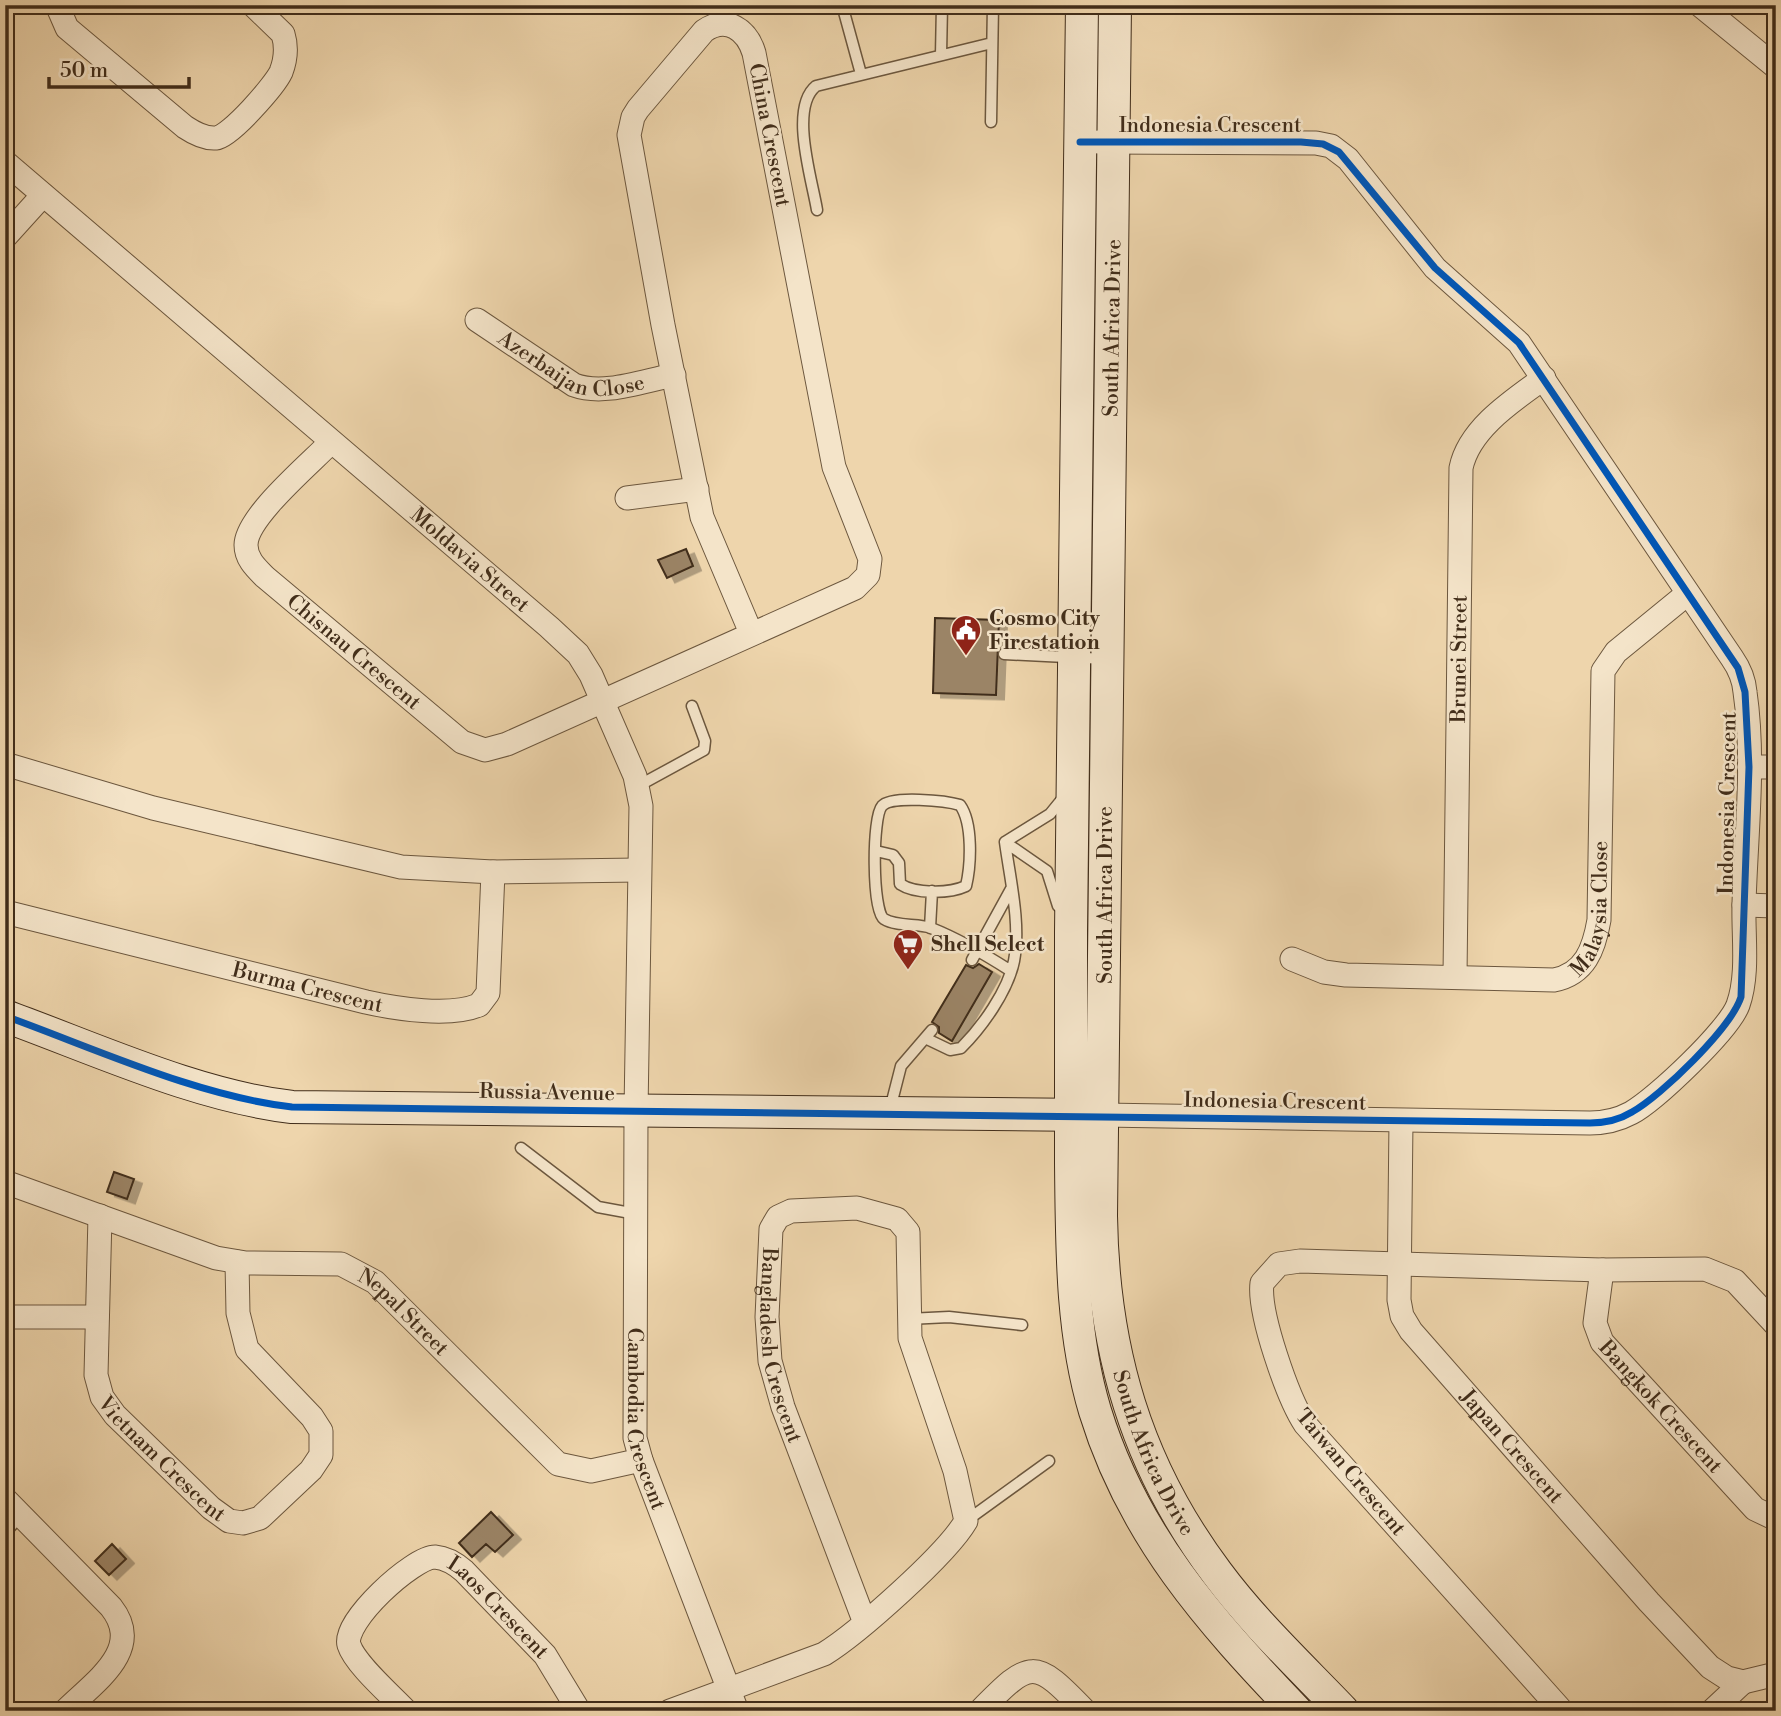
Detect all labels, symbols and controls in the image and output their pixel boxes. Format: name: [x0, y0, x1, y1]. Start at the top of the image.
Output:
scale bar: [49, 46, 189, 90]
text: 50 m: [60, 58, 108, 84]
street label: China Crescent: [742, 61, 796, 210]
street label: Indonesia Crescent: [1119, 113, 1302, 139]
street label: South Africa Drive: [1098, 239, 1128, 417]
street label: Azerbaijan Close: [492, 325, 647, 403]
street label: Moldavia Street: [405, 502, 535, 619]
street label: Chisnau Crescent: [281, 589, 426, 716]
street label: Brunei Street: [1446, 594, 1474, 724]
place label: Cosmo City Firestation: [989, 606, 1100, 656]
public building icon: Cosmo City Firestation: [949, 613, 983, 657]
street label: Indonesia Crescent: [1713, 711, 1743, 895]
street label: South Africa Drive: [1093, 806, 1119, 984]
street label: Malaysia Close: [1565, 841, 1614, 983]
supermarket icon: Shell Select: [891, 927, 925, 971]
place label: Shell Select: [931, 932, 1045, 958]
street label: Burma Crescent: [229, 957, 385, 1019]
street label: Russia Avenue: [479, 1079, 615, 1107]
street label: Indonesia Crescent: [1183, 1087, 1367, 1117]
street label: Bangladesh Crescent: [753, 1246, 808, 1447]
street label: Nepal Street: [353, 1263, 454, 1362]
street label: Cambodia Crescent: [621, 1327, 671, 1514]
street label: Bangkok Crescent: [1592, 1334, 1728, 1479]
street label: South Africa Drive: [1106, 1367, 1200, 1541]
street label: Japan Crescent: [1454, 1384, 1569, 1510]
street label: Vietnam Crescent: [91, 1390, 230, 1528]
street label: Taiwan Crescent: [1290, 1404, 1411, 1542]
street label: Laos Crescent: [442, 1551, 554, 1665]

